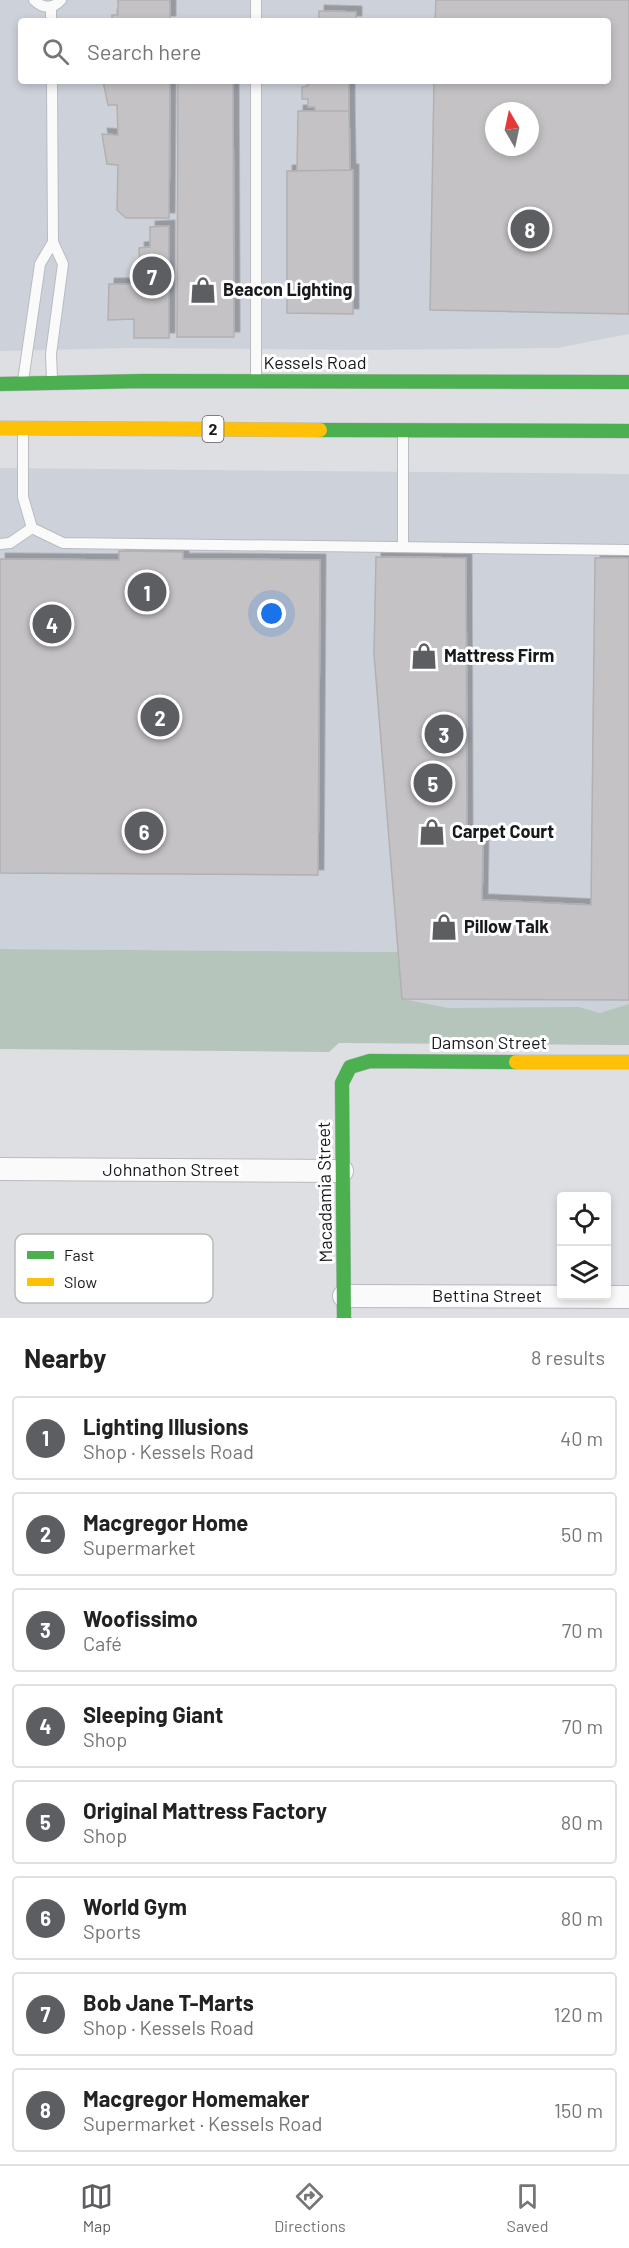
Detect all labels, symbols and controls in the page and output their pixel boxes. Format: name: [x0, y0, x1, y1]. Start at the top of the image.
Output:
search box: [18, 18, 611, 84]
icon: search: [39, 35, 72, 68]
text: Search here: [87, 38, 201, 64]
north arrow: [485, 102, 539, 156]
pin: 8: [510, 206, 550, 252]
pin: 7: [132, 254, 172, 298]
shop icon: Beacon Lighting: [188, 275, 218, 305]
place label: Beacon Lighting: [223, 278, 352, 300]
street label: Kessels Road: [264, 351, 367, 373]
road number: 2: [202, 416, 224, 442]
pin: 1: [128, 570, 166, 614]
your location: [257, 599, 286, 628]
pin: 4: [32, 602, 72, 646]
shop icon: Mattress Firm: [409, 641, 439, 671]
place label: Mattress Firm: [444, 644, 554, 666]
pin: 2: [140, 694, 180, 740]
pin: 3: [424, 712, 464, 756]
pin: 5: [414, 760, 452, 806]
pin: 6: [124, 808, 164, 854]
shop icon: Carpet Court: [417, 817, 447, 847]
place label: Carpet Court: [452, 820, 554, 842]
shop icon: Pillow Talk: [429, 912, 459, 942]
place label: Pillow Talk: [464, 915, 549, 937]
street label: Damson Street: [431, 1031, 547, 1053]
street label: Macadamia Street: [312, 1121, 336, 1263]
street label: Johnathon Street: [102, 1158, 240, 1180]
map controls: [557, 1192, 611, 1300]
button: locate: [557, 1192, 611, 1246]
legend: [15, 1234, 213, 1303]
text: Fast: [64, 1245, 94, 1264]
button: layers: [557, 1246, 611, 1300]
text: Slow: [64, 1272, 97, 1291]
street label: Bettina Street: [432, 1284, 542, 1306]
text: Nearby: [24, 1342, 106, 1373]
text: 8 results: [531, 1345, 605, 1369]
text: Lighting Illusions: [83, 1413, 249, 1439]
text: 1: [42, 1426, 49, 1450]
text: 40 m: [560, 1426, 603, 1450]
text: Shop · Kessels Road: [83, 1439, 254, 1463]
text: Macgregor Home: [83, 1509, 248, 1535]
text: 2: [40, 1522, 51, 1546]
text: 50 m: [561, 1522, 603, 1546]
text: Supermarket: [83, 1535, 196, 1559]
text: Woofissimo: [83, 1605, 198, 1631]
text: 3: [40, 1618, 51, 1642]
text: 70 m: [562, 1618, 603, 1642]
text: Café: [83, 1631, 122, 1655]
text: Sleeping Giant: [83, 1701, 223, 1727]
text: 4: [39, 1714, 52, 1738]
text: 70 m: [562, 1714, 603, 1738]
text: Shop: [83, 1727, 127, 1751]
text: Original Mattress Factory: [83, 1797, 327, 1823]
text: 5: [40, 1810, 51, 1834]
text: 80 m: [561, 1810, 603, 1834]
text: Shop: [83, 1823, 127, 1847]
text: World Gym: [83, 1893, 187, 1919]
text: 6: [40, 1906, 51, 1930]
text: 80 m: [561, 1906, 603, 1930]
text: Sports: [83, 1919, 141, 1943]
text: Bob Jane T-Marts: [83, 1989, 254, 2015]
text: 7: [41, 2002, 50, 2026]
text: 120 m: [553, 2002, 603, 2026]
text: Shop · Kessels Road: [83, 2015, 254, 2039]
text: Macgregor Homemaker: [83, 2085, 309, 2111]
text: 8: [40, 2098, 51, 2122]
text: 150 m: [554, 2098, 603, 2122]
text: Supermarket · Kessels Road: [83, 2111, 322, 2135]
tab: Map: [80, 2180, 113, 2235]
tab: Directions: [274, 2180, 346, 2235]
tab: Saved: [507, 2180, 549, 2235]

